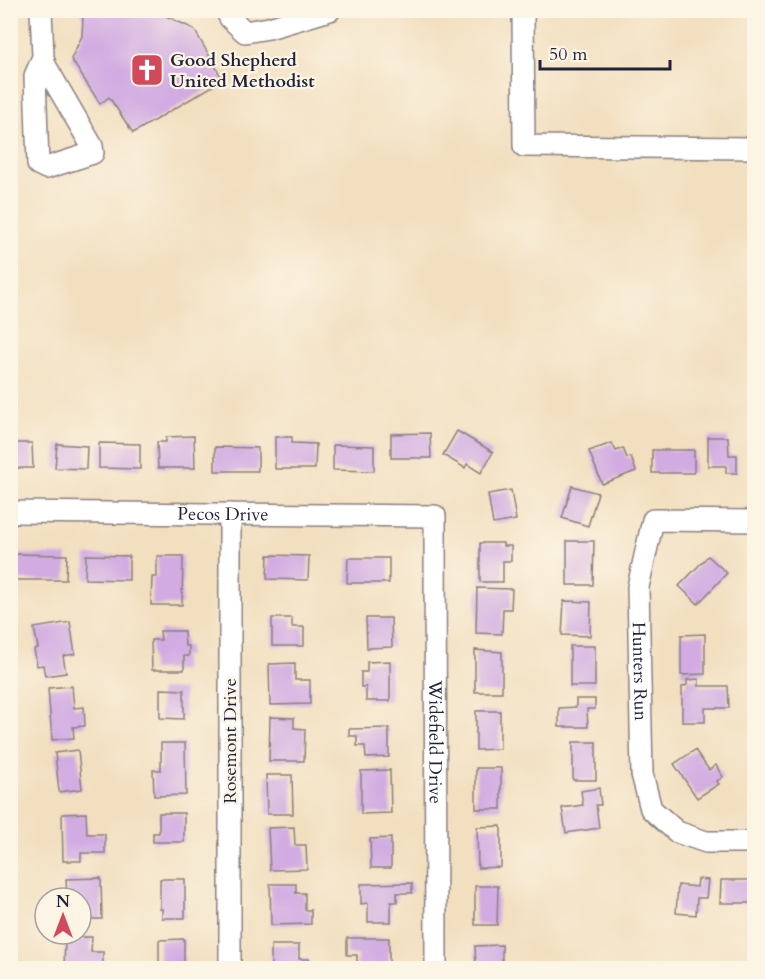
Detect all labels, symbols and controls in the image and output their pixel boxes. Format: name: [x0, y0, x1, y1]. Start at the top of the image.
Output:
scale bar: [540, 33, 670, 71]
text: 50 m: [549, 42, 588, 67]
place label: Good Shepherd United Methodist: [170, 48, 315, 94]
church icon: Good Shepherd United Methodist: [129, 52, 165, 88]
street label: Pecos Drive: [177, 501, 269, 527]
street label: Hunters Run: [626, 622, 653, 722]
street label: Rosemont Drive: [218, 678, 243, 804]
street label: Widefield Drive: [423, 679, 448, 804]
north arrow: [33, 886, 93, 946]
text: N: [56, 891, 70, 913]

